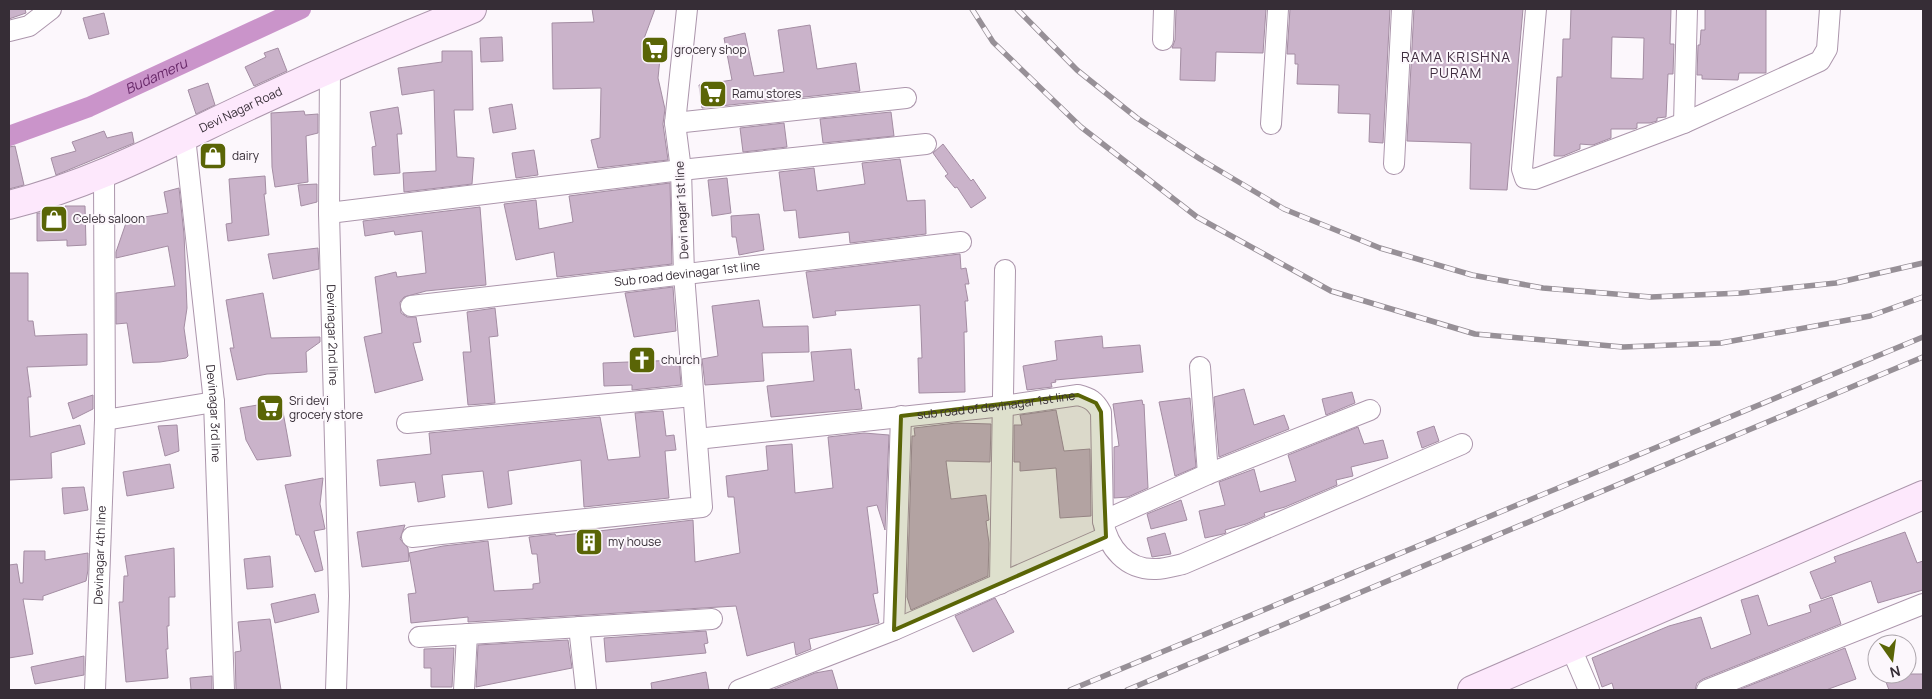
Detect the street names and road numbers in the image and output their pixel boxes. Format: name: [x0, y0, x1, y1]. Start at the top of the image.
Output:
street label: Devi Nagar Road: [196, 82, 285, 136]
street label: Devi nagar 1st line: [670, 160, 693, 260]
street label: Sub road devinagar 1st line: [613, 256, 761, 290]
street label: Devinagar 2nd line: [323, 284, 343, 386]
street label: Devinagar 3rd line: [202, 364, 225, 463]
street label: sub road of devinagar 1st line: [916, 387, 1076, 423]
street label: Devinagar 4th line: [89, 505, 110, 605]

